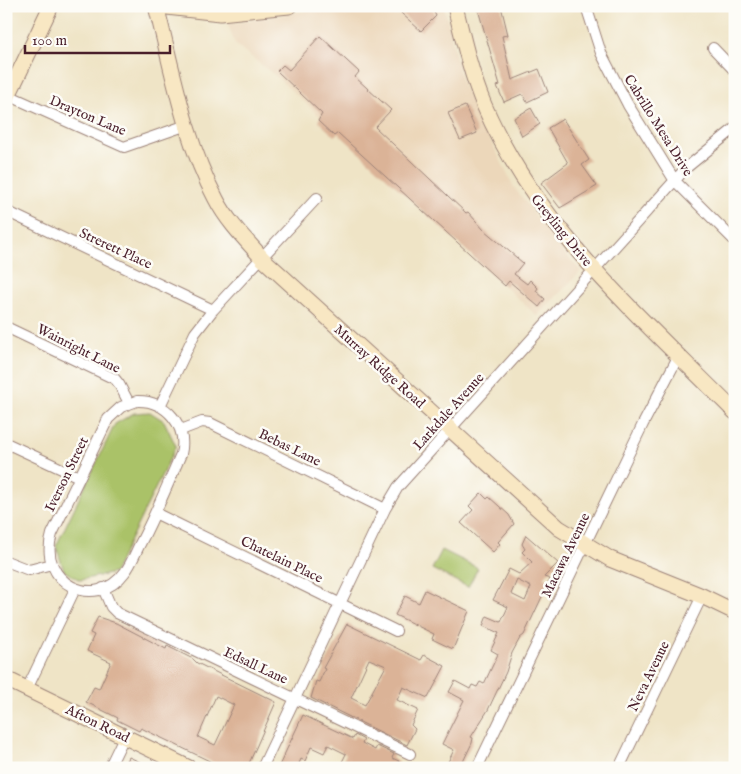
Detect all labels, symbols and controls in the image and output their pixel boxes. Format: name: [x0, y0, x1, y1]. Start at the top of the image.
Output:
scale bar: [25, 22, 170, 54]
text: 100 m: [32, 31, 68, 50]
street label: Cabrillo Mesa Drive: [620, 71, 697, 180]
street label: Drayton Lane: [46, 92, 129, 140]
street label: Greyling Drive: [527, 191, 596, 271]
street label: Strerett Place: [76, 224, 155, 274]
street label: Wainright Lane: [34, 320, 124, 378]
street label: Murray Ridge Road: [330, 321, 429, 413]
street label: Larkdale Avenue: [409, 369, 489, 454]
street label: Bebas Lane: [255, 425, 324, 471]
street label: Iverson Street: [41, 434, 93, 515]
street label: Macawa Avenue: [538, 510, 594, 601]
street label: Chatelain Place: [237, 532, 326, 588]
street label: Neva Avenue: [624, 638, 674, 715]
street label: Edsall Lane: [221, 643, 291, 689]
street label: Afton Road: [62, 700, 133, 747]

